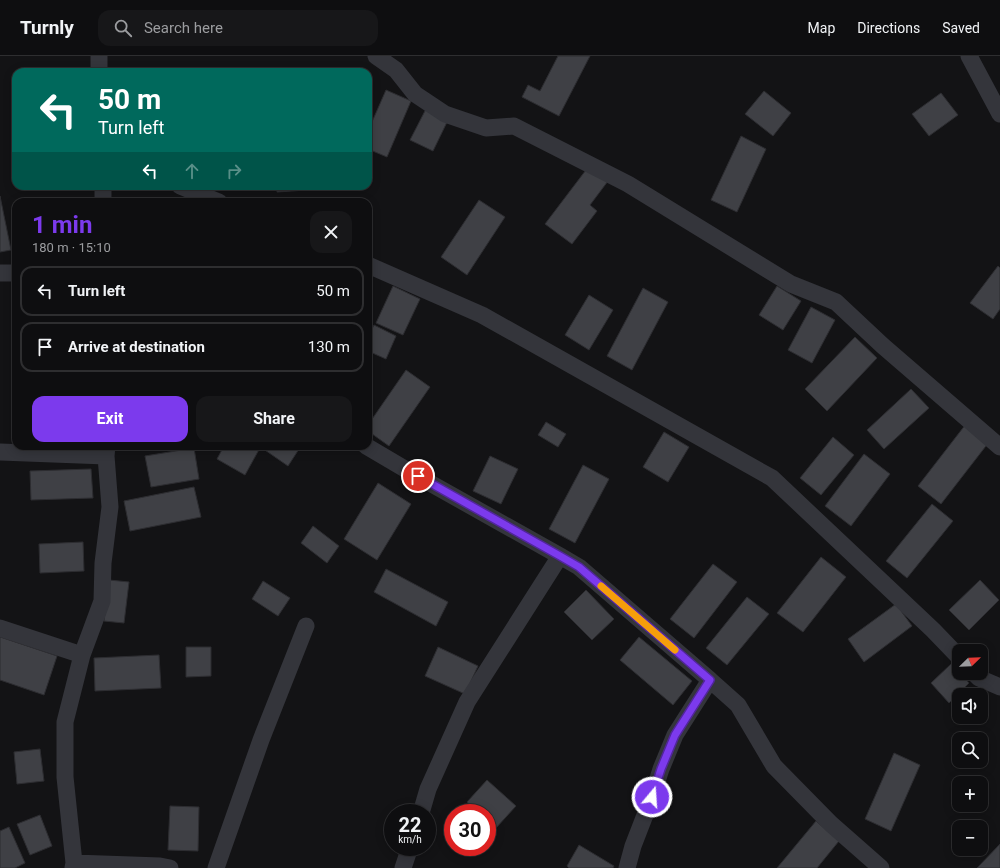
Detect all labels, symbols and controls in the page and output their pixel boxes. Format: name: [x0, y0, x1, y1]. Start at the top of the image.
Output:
search box: [98, 10, 378, 46]
text: Turnly: [20, 16, 74, 39]
icon: search: [112, 17, 134, 39]
text: Search here: [144, 19, 223, 37]
text: Map: [808, 20, 835, 36]
text: Directions: [857, 20, 920, 36]
text: Saved: [942, 20, 980, 36]
text: 50 m: [98, 83, 161, 116]
icon: left: [32, 84, 84, 136]
text: Turn left: [98, 117, 164, 138]
icon: left: [139, 160, 161, 182]
icon: ahead: [181, 160, 203, 182]
icon: right: [223, 160, 245, 182]
text: 1 min: [32, 211, 92, 239]
button: close: [310, 211, 352, 253]
text: 180 m · 15:10: [32, 240, 111, 255]
icon: left: [34, 280, 56, 302]
text: Turn left: [68, 282, 125, 300]
text: 50 m: [316, 282, 350, 300]
icon: arrive: [34, 336, 56, 358]
text: Arrive at destination: [68, 338, 205, 356]
text: 130 m: [308, 338, 350, 356]
button: Exit: [32, 396, 188, 442]
button: Share: [196, 396, 352, 442]
pin: [401, 459, 435, 493]
icon: arrive: [407, 465, 429, 487]
north arrow: [952, 644, 988, 680]
map controls: [952, 644, 988, 856]
button: sound: [952, 688, 988, 724]
button: search: [952, 732, 988, 768]
position arrow: [631, 776, 673, 818]
button: +: [952, 776, 988, 812]
speed limit sign: 30: [444, 804, 496, 856]
text: 22: [399, 813, 421, 837]
button: −: [952, 820, 988, 856]
text: km/h: [398, 834, 422, 845]

